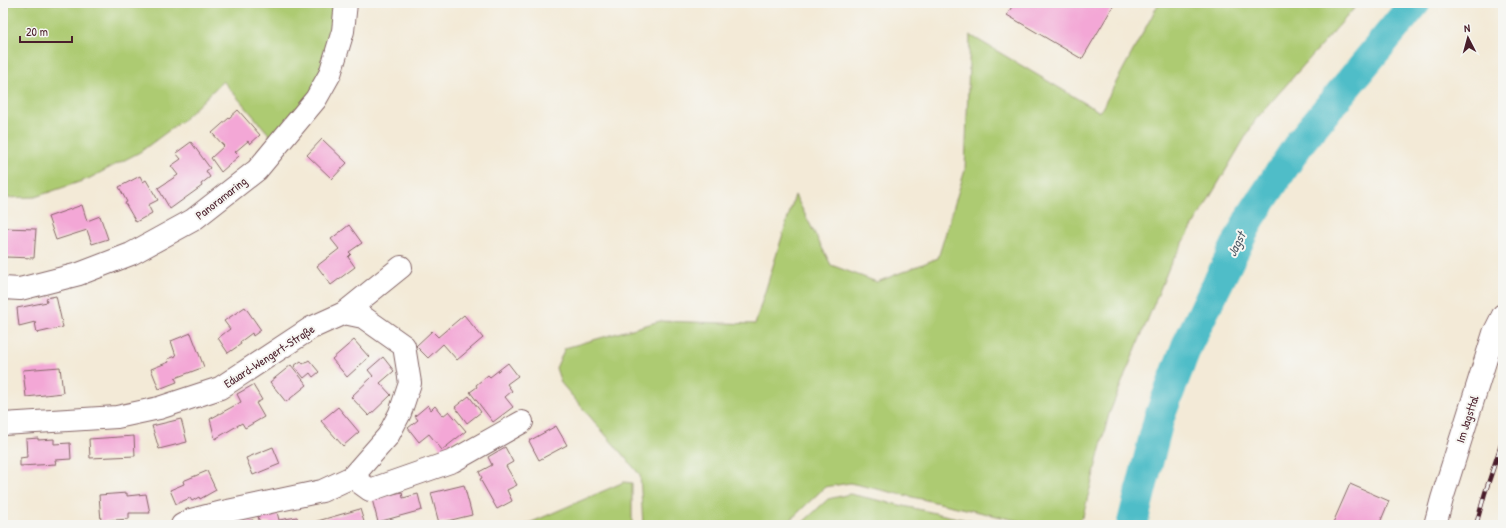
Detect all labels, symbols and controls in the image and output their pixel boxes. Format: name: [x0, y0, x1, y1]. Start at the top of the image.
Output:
scale bar: [20, 18, 72, 44]
north arrow: [1448, 18, 1488, 58]
text: N: [1463, 21, 1471, 35]
text: 20 m: [26, 23, 48, 40]
street label: Panoramaring: [192, 173, 250, 223]
water label: Jagst: [1222, 226, 1252, 260]
street label: Eduard-Wengert-Straße: [220, 320, 318, 392]
street label: Im Jagsttal: [1451, 392, 1483, 445]

